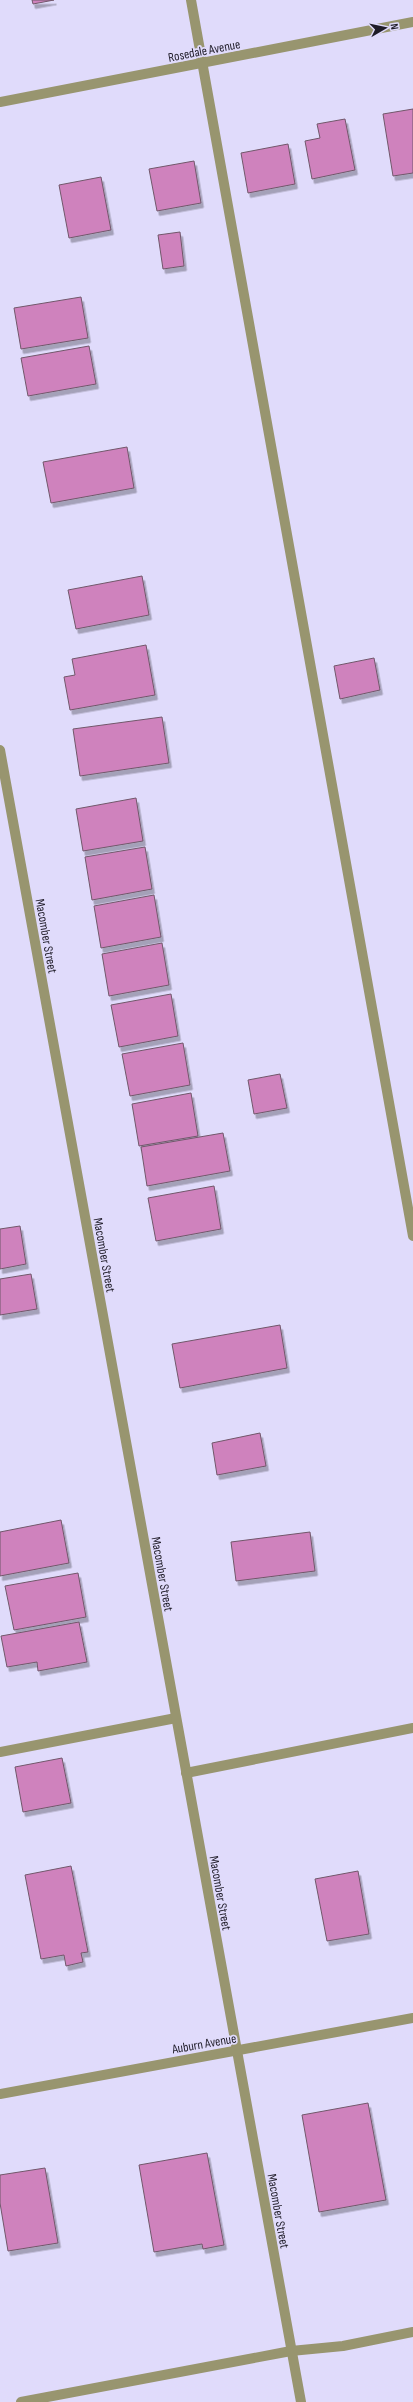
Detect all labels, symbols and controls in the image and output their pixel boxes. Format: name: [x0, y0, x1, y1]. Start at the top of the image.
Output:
north arrow: [365, 8, 405, 48]
text: N: [388, 23, 401, 31]
street label: Rosedale Avenue: [167, 36, 242, 66]
street label: Macomber Street: [32, 898, 60, 975]
street label: Macomber Street: [90, 1217, 118, 1294]
street label: Macomber Street: [148, 1536, 176, 1613]
street label: Macomber Street: [206, 1855, 234, 1932]
street label: Auburn Avenue: [170, 2030, 238, 2058]
street label: Macomber Street: [264, 2173, 292, 2250]

